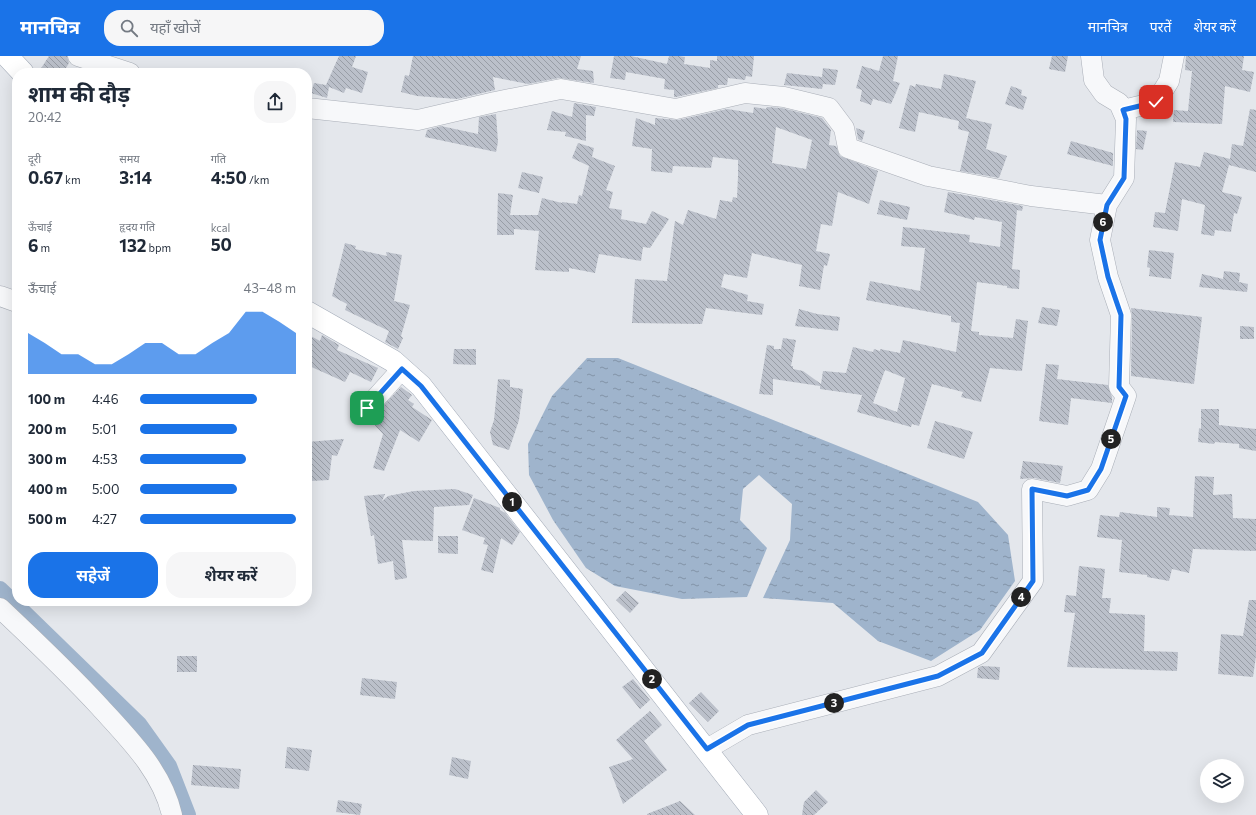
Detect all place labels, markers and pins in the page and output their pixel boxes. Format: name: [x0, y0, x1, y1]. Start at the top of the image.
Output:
pin: [1139, 85, 1173, 119]
pin: 6: [1093, 212, 1113, 232]
pin: [350, 391, 384, 425]
pin: 5: [1101, 429, 1121, 449]
pin: 1: [502, 492, 522, 512]
pin: 4: [1011, 587, 1031, 607]
pin: 2: [642, 669, 662, 689]
pin: 3: [824, 693, 844, 713]

